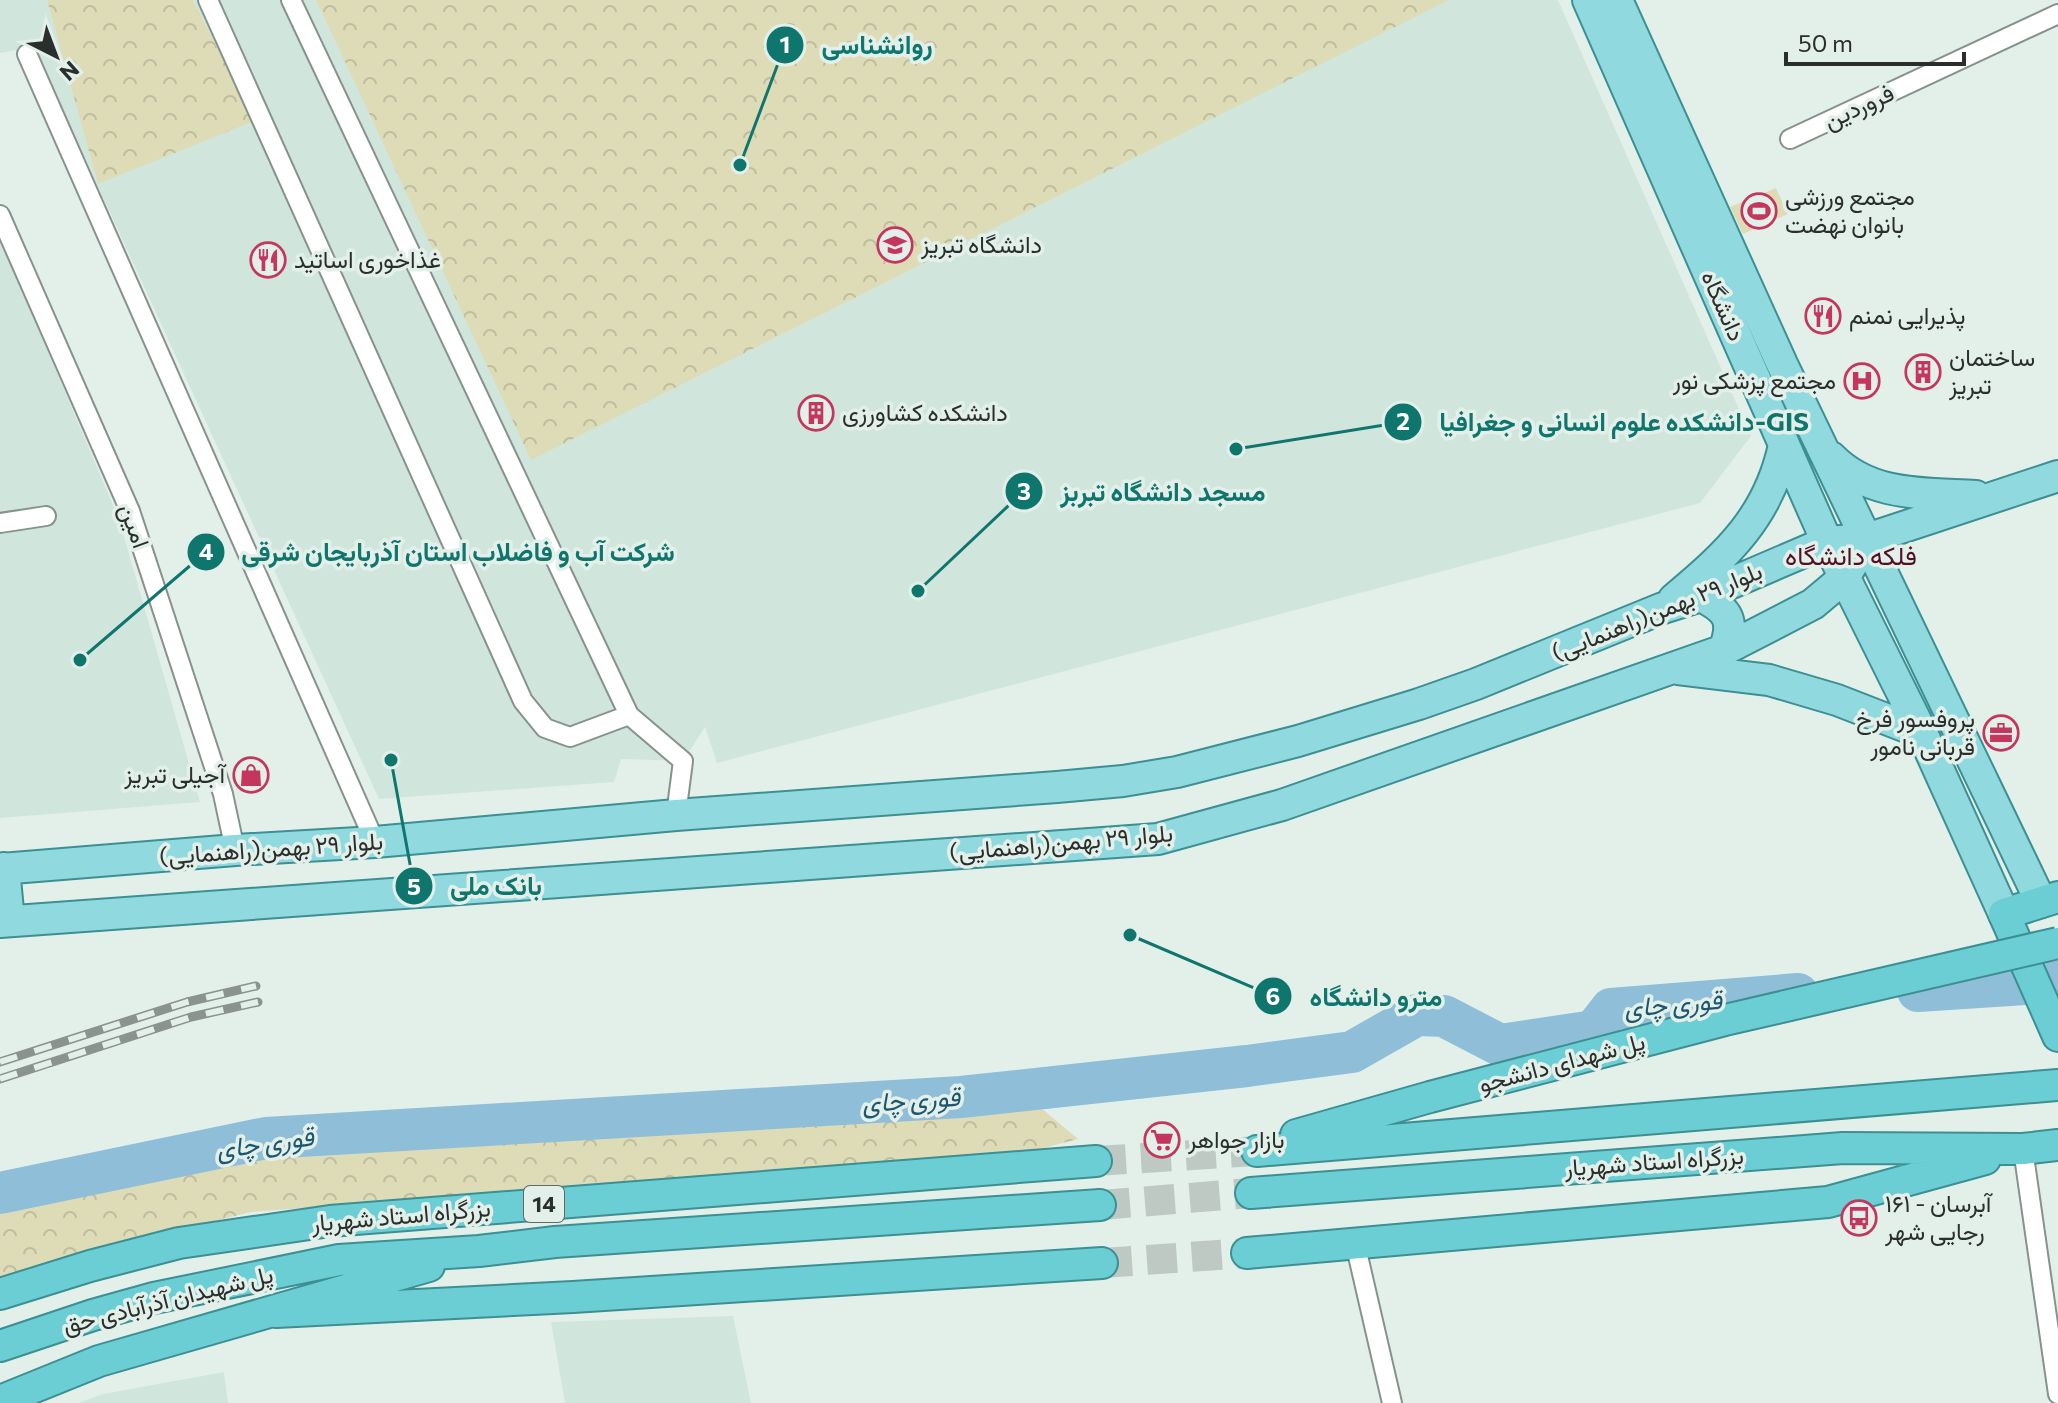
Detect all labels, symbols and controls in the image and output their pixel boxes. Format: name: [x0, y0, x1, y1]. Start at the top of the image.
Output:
north arrow: [16, 16, 96, 96]
scale bar: [1786, 16, 1964, 66]
callout: روانشناسی: [765, 20, 948, 70]
text: روانشناسی: [821, 28, 933, 61]
text: 50 m: [1798, 28, 1853, 57]
text: 1: [780, 29, 790, 58]
text: N: [55, 56, 85, 87]
street label: فروردین: [1819, 77, 1899, 136]
place label: مجتمع ورزشی بانوان نهضت: [1785, 181, 1915, 240]
sports icon: مجتمع ورزشی بانوان نهضت: [1740, 192, 1778, 230]
school or university icon: دانشگاه تبریز: [876, 226, 914, 264]
place label: دانشگاه تبریز: [920, 229, 1042, 260]
restaurant icon: غذاخوری اساتید: [249, 241, 287, 279]
place label: غذاخوری اساتید: [294, 244, 441, 275]
street label: دانشگاه: [1696, 266, 1753, 345]
restaurant icon: پذیرایی نمنم: [1804, 297, 1842, 335]
place label: پذیرایی نمنم: [1849, 300, 1966, 332]
place label: ساختمان تبریز: [1948, 342, 2035, 401]
building icon: ساختمان تبریز: [1904, 353, 1942, 391]
hospital icon: مجتمع پزشکی نور: [1843, 362, 1881, 400]
place label: مجتمع پزشکی نور: [1672, 365, 1836, 398]
building icon: دانشکده کشاورزی: [797, 394, 835, 432]
place label: دانشکده کشاورزی: [842, 397, 1008, 428]
callout: دانشکده علوم انسانی و جغرافیا-GIS: [1383, 397, 1825, 447]
text: دانشکده علوم انسانی و جغرافیا-GIS: [1439, 405, 1809, 439]
text: 2: [1396, 406, 1410, 435]
callout: مسجد دانشگاه تبربز: [1004, 466, 1281, 516]
text: مسجد دانشگاه تبربز: [1059, 475, 1266, 508]
text: 3: [1017, 476, 1031, 505]
street label: امین: [113, 499, 157, 552]
callout: شرکت آب و فاضلاب استان آذربایجان شرقی: [186, 527, 691, 577]
text: شرکت آب و فاضلاب استان آذربایجان شرقی: [241, 535, 675, 568]
text: 4: [199, 536, 214, 565]
district label: فلکه دانشگاه: [1785, 539, 1917, 570]
street label: بلوار ٢٩ بهمن(راهنمایی): [1547, 555, 1767, 668]
place label: پروفسور فرخ قربانی نامور: [1856, 703, 1975, 762]
office icon: پروفسور فرخ قربانی نامور: [1982, 714, 2020, 752]
shop icon: آجیلی تبریز: [232, 756, 270, 794]
place label: آجیلی تبریز: [123, 759, 227, 790]
street label: بلوار ٢٩ بهمن(راهنمایی): [948, 817, 1174, 868]
street label: بلوار ٢٩ بهمن(راهنمایی): [158, 825, 384, 872]
callout: بانک ملی: [394, 861, 558, 911]
text: بانک ملی: [450, 869, 542, 902]
text: 5: [407, 871, 421, 900]
callout: مترو دانشگاه: [1253, 971, 1458, 1021]
text: مترو دانشگاه: [1310, 980, 1442, 1013]
text: 6: [1266, 981, 1280, 1010]
water label: قوری چای: [1623, 983, 1726, 1026]
street label: پل شهدای دانشجو: [1475, 1025, 1649, 1101]
water label: قوری چای: [861, 1079, 963, 1121]
water label: قوری چای: [214, 1119, 318, 1168]
supermarket icon: بازار جواهر: [1143, 1121, 1181, 1159]
place label: بازار جواهر: [1187, 1124, 1285, 1155]
street label: بزرگراه استاد شهریار: [1562, 1140, 1745, 1183]
road number: 14: [524, 1186, 564, 1222]
place label: آبرسان - ۱۶۱ رجایی شهر: [1884, 1188, 1994, 1247]
street label: بزرگراه استاد شهریار: [309, 1192, 492, 1239]
bus stop icon: آبرسان - ۱۶۱ رجایی شهر: [1840, 1199, 1878, 1237]
street label: پل شهیدان آذرآبادی حق: [59, 1258, 277, 1342]

